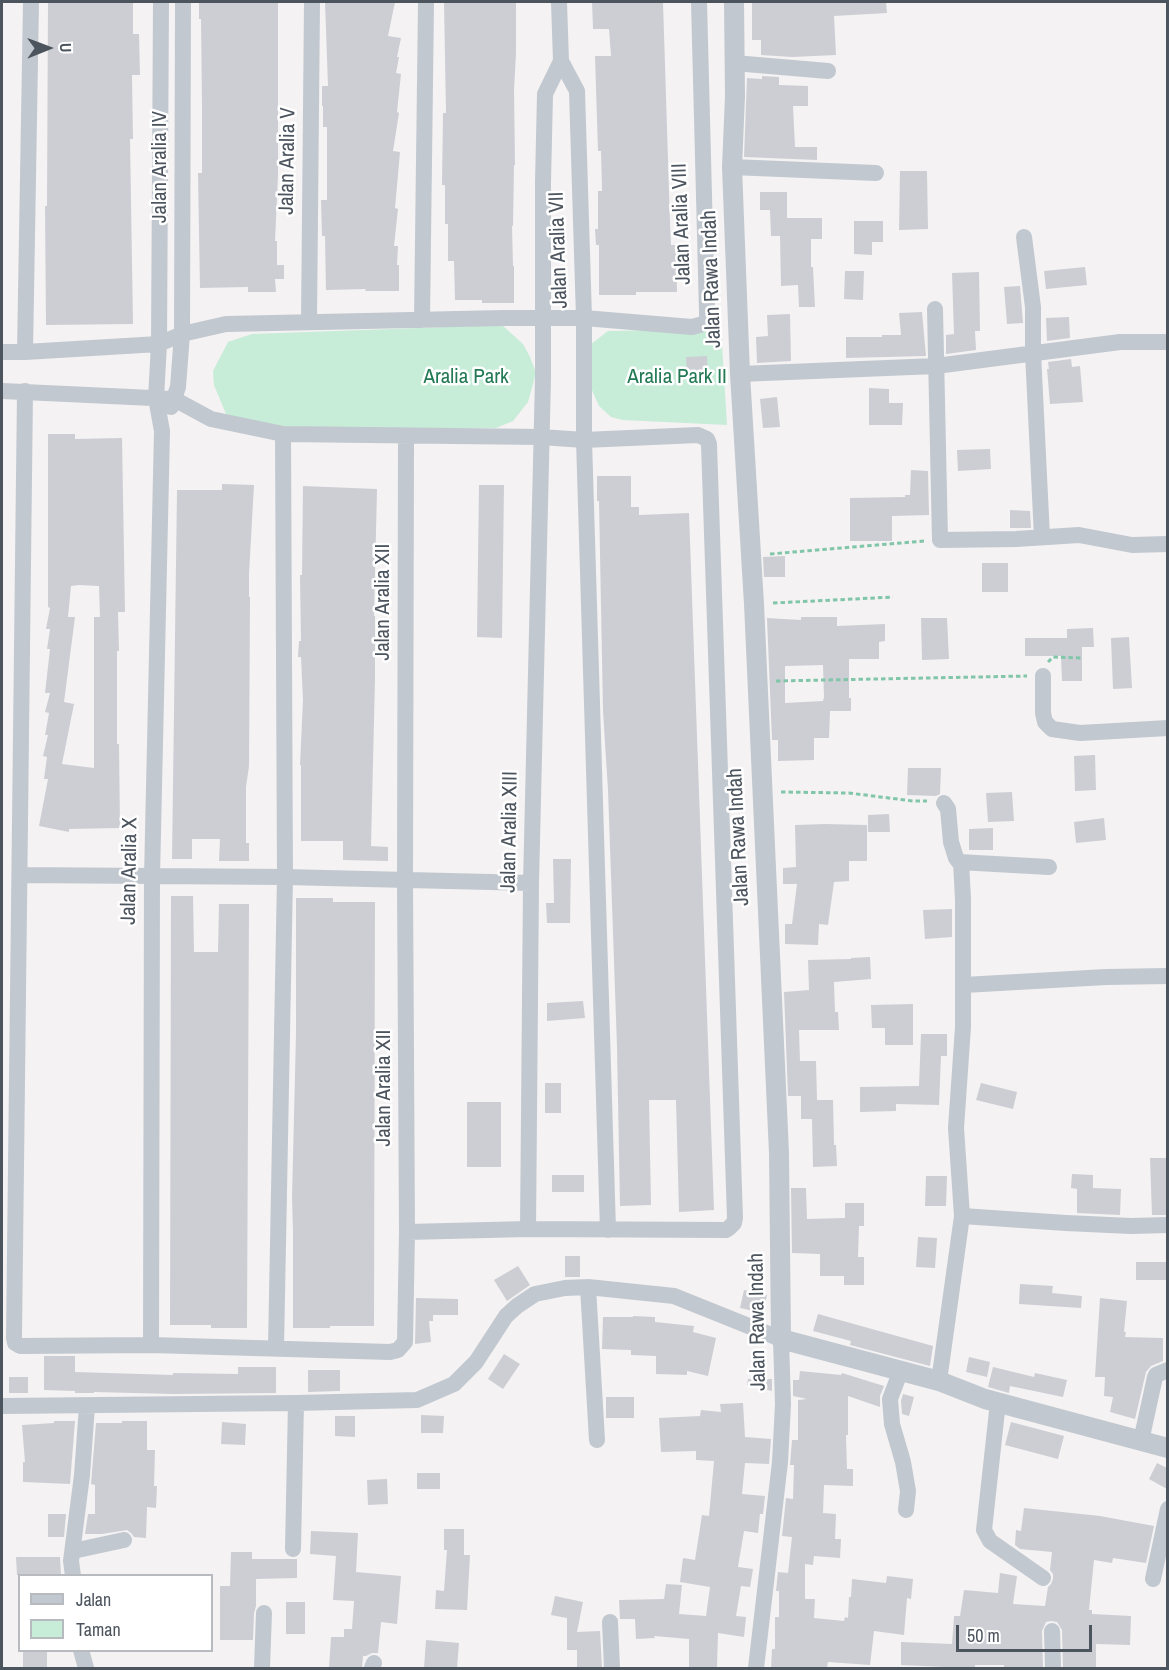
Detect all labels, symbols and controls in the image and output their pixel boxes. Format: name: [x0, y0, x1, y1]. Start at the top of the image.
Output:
north arrow: [18, 18, 78, 78]
text: U: [55, 43, 77, 53]
street label: Jalan Aralia V: [274, 107, 302, 215]
street label: Jalan Aralia IV: [147, 111, 173, 223]
street label: Jalan Aralia VIII: [667, 163, 697, 285]
street label: Jalan Aralia VII: [544, 191, 574, 309]
street label: Jalan Rawa Indah: [697, 210, 727, 348]
park label: Aralia Park: [423, 364, 509, 390]
park label: Aralia Park II: [627, 364, 727, 390]
street label: Jalan Aralia XII: [370, 544, 396, 660]
street label: Jalan Rawa Indah: [723, 768, 755, 906]
street label: Jalan Aralia XIII: [496, 771, 524, 893]
street label: Jalan Aralia X: [116, 817, 144, 925]
street label: Jalan Aralia XII: [371, 1030, 397, 1146]
street label: Jalan Rawa Indah: [744, 1253, 772, 1391]
legend: [18, 1574, 213, 1652]
text: Jalan: [76, 1587, 111, 1612]
scale bar: [959, 1613, 1096, 1651]
text: Taman: [76, 1617, 121, 1642]
text: 50 m: [967, 1623, 1000, 1648]

